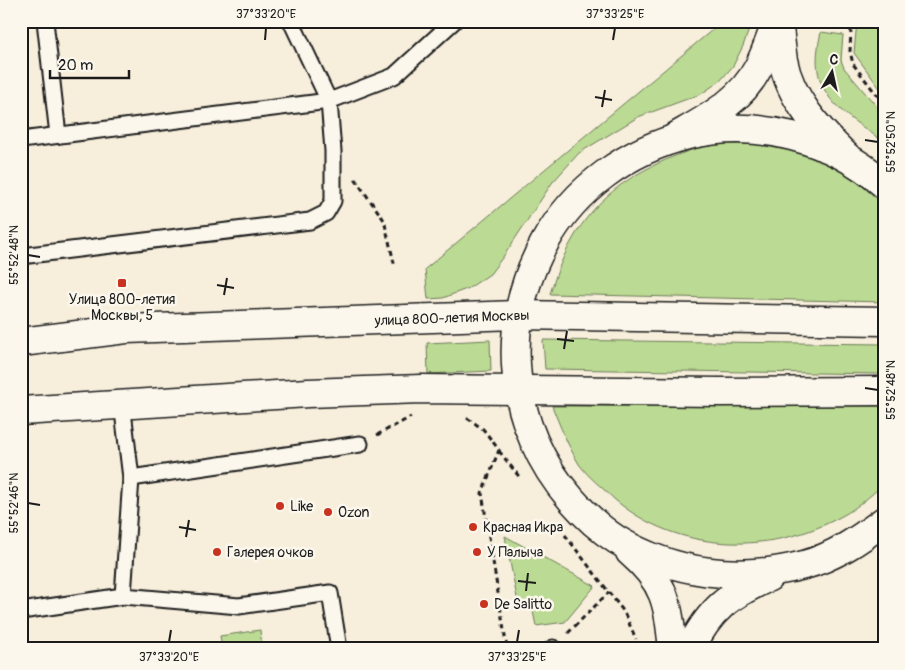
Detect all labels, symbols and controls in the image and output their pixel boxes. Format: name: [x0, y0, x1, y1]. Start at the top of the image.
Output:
text: 37°33'20"E: [236, 7, 296, 22]
text: 37°33'25"E: [586, 7, 644, 22]
scale bar: [50, 48, 129, 80]
north arrow: [808, 48, 858, 98]
text: С: [828, 51, 840, 69]
text: 20 m: [58, 56, 93, 75]
text: 55°52'50"N: [884, 111, 899, 173]
text: 55°52'48"N: [7, 225, 22, 285]
marker: Улица 800-летия Москвы, 5: [116, 277, 128, 289]
place label: Улица 800-летия Москвы, 5: [69, 291, 175, 324]
street label: улица 800-летия Москвы: [373, 307, 530, 329]
text: 55°52'48"N: [884, 360, 899, 420]
text: 55°52'46"N: [7, 473, 22, 533]
place label: Like: [290, 498, 313, 515]
marker: Like: [274, 500, 286, 512]
place label: Ozon: [338, 504, 370, 521]
marker: Ozon: [322, 506, 334, 518]
place label: Красная Икра: [483, 519, 563, 536]
marker: Красная Икра: [467, 521, 479, 533]
place label: Галерея очков: [227, 544, 314, 561]
place label: У Палыча: [487, 544, 543, 561]
marker: Галерея очков: [211, 546, 223, 558]
marker: У Палыча: [471, 546, 483, 558]
place label: De Salitto: [494, 596, 552, 613]
marker: De Salitto: [478, 598, 490, 610]
text: 37°33'20"E: [139, 650, 199, 665]
text: 37°33'25"E: [488, 650, 546, 665]

